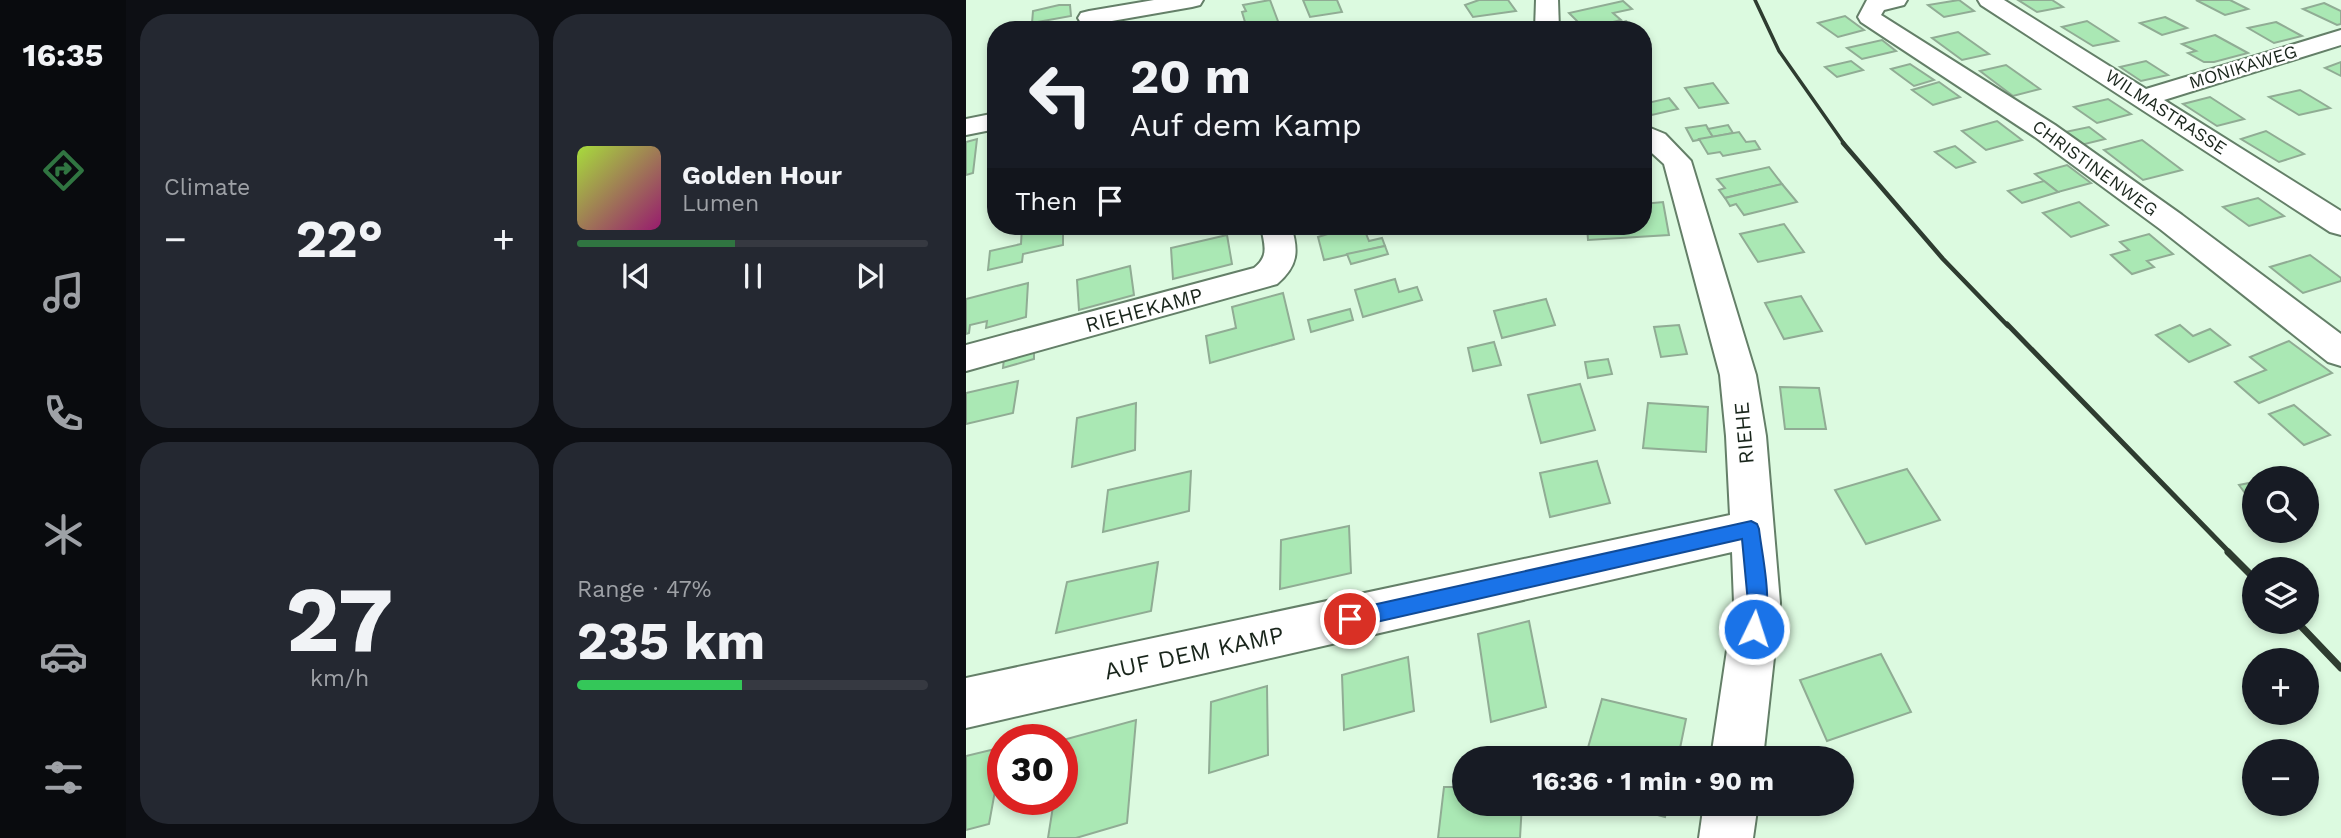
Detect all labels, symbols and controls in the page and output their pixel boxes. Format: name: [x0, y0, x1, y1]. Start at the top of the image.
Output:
text: 16:35: [23, 36, 103, 74]
street label: MONIKAWEG: [2186, 40, 2299, 93]
text: 20 m: [1130, 47, 1251, 105]
icon: left: [1015, 49, 1106, 140]
street label: WILMASTRASSE: [2102, 64, 2231, 159]
text: Auf dem Kamp: [1130, 106, 1362, 144]
street label: CHRISTINENWEG: [2029, 115, 2162, 220]
icon: directions: [39, 146, 88, 195]
text: Golden Hour: [682, 160, 842, 190]
text: Climate: [164, 174, 250, 201]
icon: arrive: [1091, 182, 1129, 220]
text: Then: [1015, 186, 1077, 216]
text: Lumen: [682, 190, 759, 217]
text: 22°: [296, 209, 383, 270]
text: −: [164, 217, 187, 261]
text: +: [492, 217, 515, 261]
icon: previous: [617, 257, 655, 295]
icon: pause: [734, 257, 772, 295]
icon: next: [851, 257, 889, 295]
icon: music: [39, 268, 88, 317]
street label: RIEHEKAMP: [1082, 282, 1205, 337]
icon: phone: [39, 389, 88, 438]
street label: RIEHE: [1728, 401, 1759, 465]
map controls: [2242, 466, 2319, 816]
button: search: [2242, 466, 2319, 543]
icon: climate: [39, 510, 88, 559]
button: layers: [2242, 557, 2319, 634]
text: 27: [286, 566, 393, 673]
text: Range · 47%: [577, 576, 711, 603]
pin: [1320, 589, 1380, 649]
position arrow: [1717, 592, 1791, 666]
icon: arrive: [1331, 600, 1369, 638]
text: 235 km: [577, 611, 765, 672]
street label: AUF DEM KAMP: [1102, 620, 1286, 686]
icon: car: [39, 632, 88, 681]
button: +: [2242, 648, 2319, 725]
text: km/h: [310, 665, 369, 692]
speed limit sign: 30: [987, 724, 1078, 815]
button: −: [2242, 739, 2319, 816]
icon: filters: [39, 753, 88, 802]
text: 16:36 · 1 min · 90 m: [1532, 766, 1774, 796]

